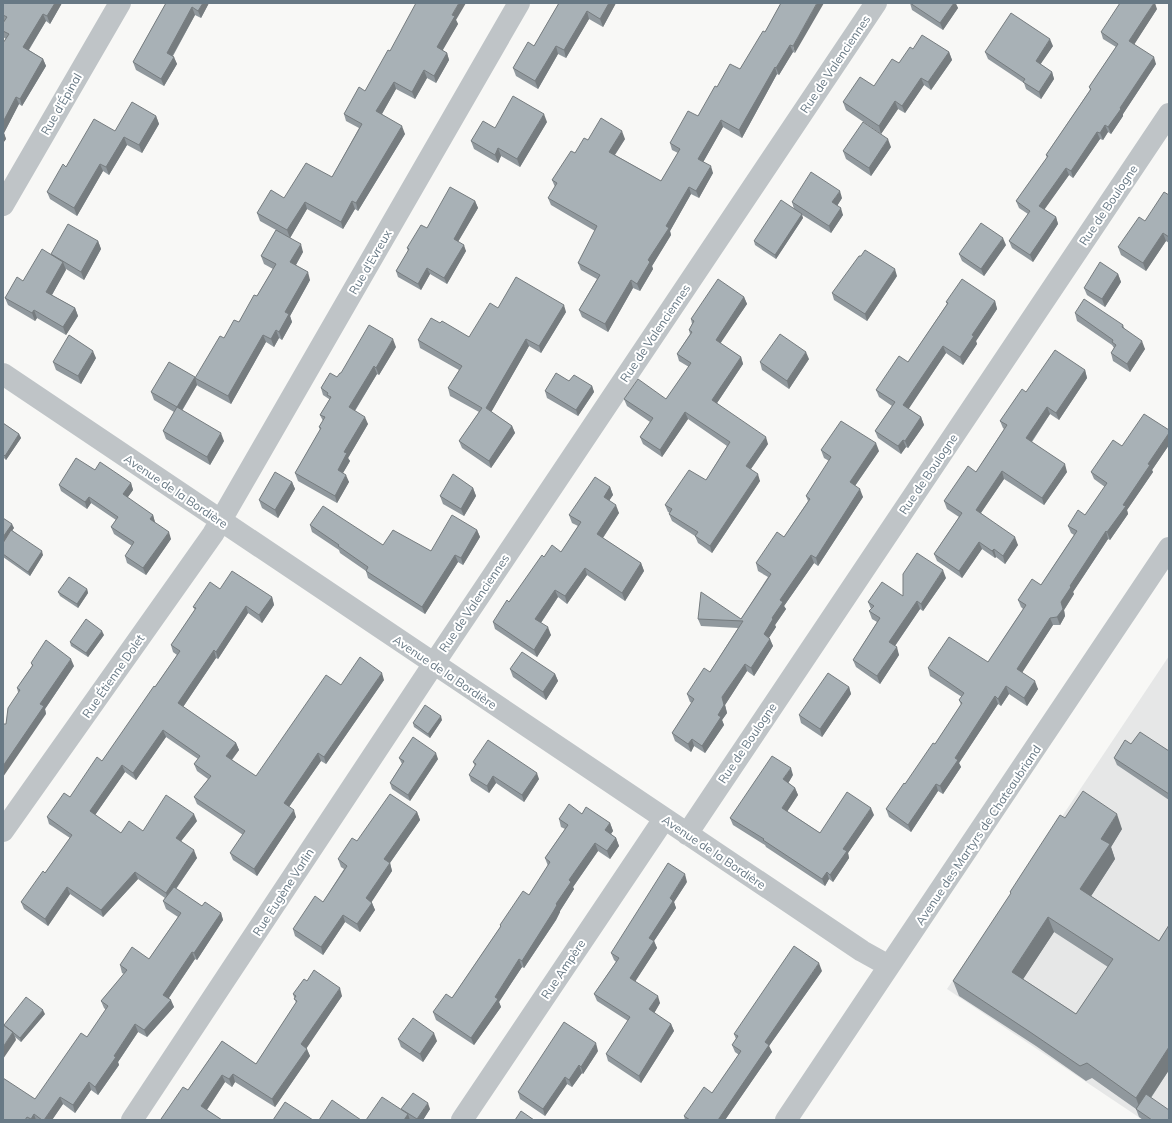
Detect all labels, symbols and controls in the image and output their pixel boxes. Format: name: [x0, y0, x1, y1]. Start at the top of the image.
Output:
street label: Rue de Valenciennes: [797, 12, 873, 116]
street label: Rue d'Épinal: [37, 70, 85, 138]
street label: Rue de Boulogne: [1075, 162, 1141, 248]
street label: Rue d'Evreux: [345, 226, 395, 297]
street label: Rue de Valenciennes: [617, 281, 693, 385]
street label: Rue de Boulogne: [895, 431, 961, 517]
street label: Avenue de la Bordière: [121, 451, 231, 531]
street label: Rue de Valenciennes: [436, 551, 512, 655]
street label: Rue Étienne Dolet: [79, 631, 147, 721]
street label: Avenue de la Bordière: [390, 632, 500, 712]
street label: Rue de Boulogne: [714, 700, 780, 786]
street label: Avenue des Martyrs de Chateaubriand: [912, 742, 1044, 928]
street label: Avenue de la Bordière: [659, 812, 769, 892]
street label: Rue Eugène Varlin: [249, 845, 317, 939]
street label: Rue Ampère: [538, 936, 588, 1002]

